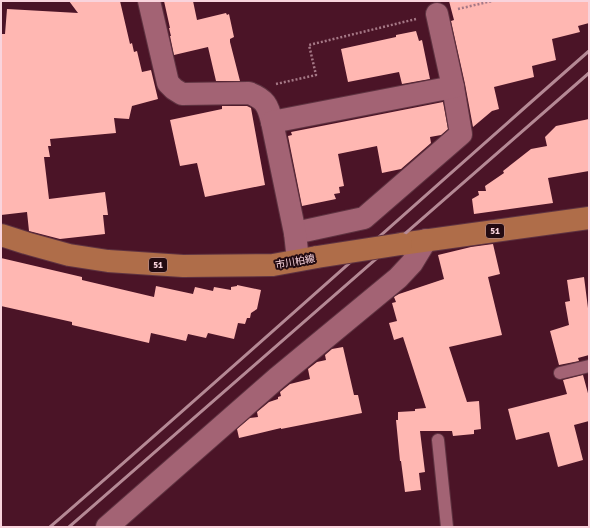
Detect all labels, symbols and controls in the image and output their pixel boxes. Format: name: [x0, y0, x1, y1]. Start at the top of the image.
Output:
road number: 51: [486, 224, 504, 238]
street label: 市川柏線: [274, 253, 316, 271]
road number: 51: [149, 258, 167, 272]

